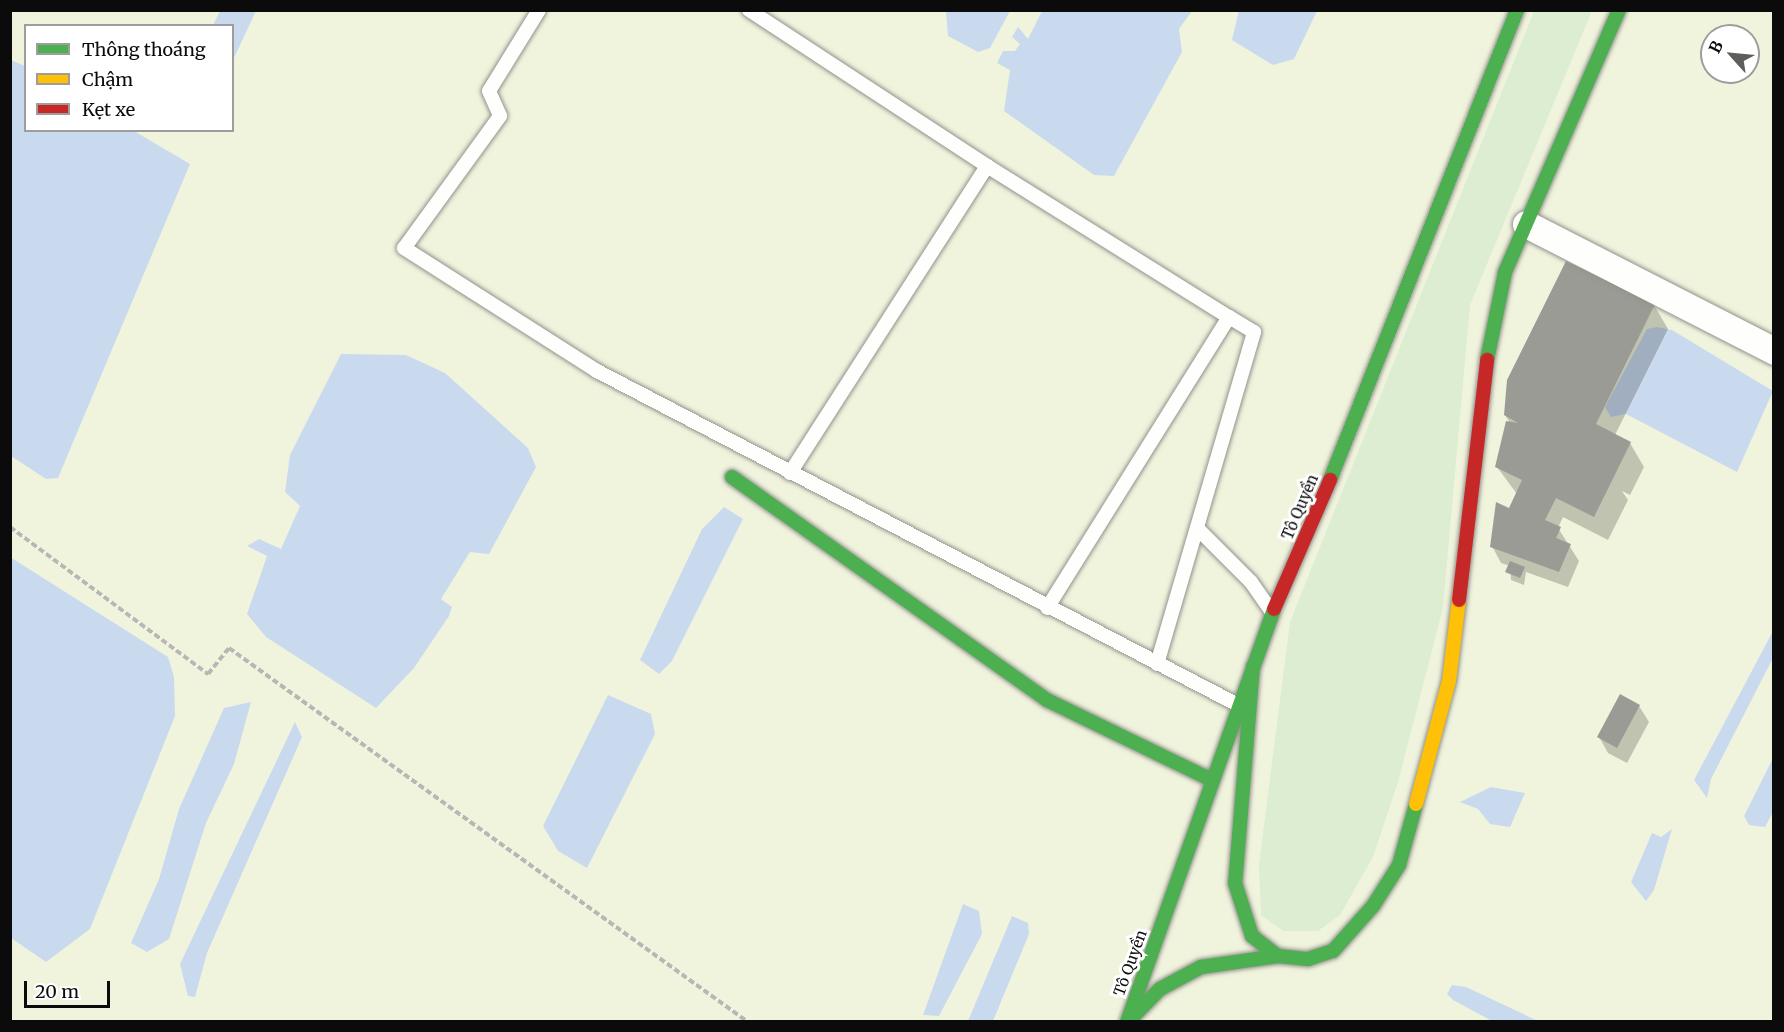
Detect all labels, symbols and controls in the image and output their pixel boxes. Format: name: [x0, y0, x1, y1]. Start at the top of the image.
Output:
legend: [24, 24, 234, 132]
north arrow: [1700, 24, 1760, 84]
text: B: [1704, 37, 1727, 56]
text: Thông thoáng: [82, 38, 206, 61]
text: Chậm: [82, 68, 133, 91]
text: Kẹt xe: [82, 98, 135, 121]
street label: Tô Quyền: [1278, 472, 1322, 542]
street label: Tô Quyền: [1110, 928, 1150, 998]
scale bar: [27, 969, 112, 1007]
text: 20 m: [35, 980, 79, 1003]

